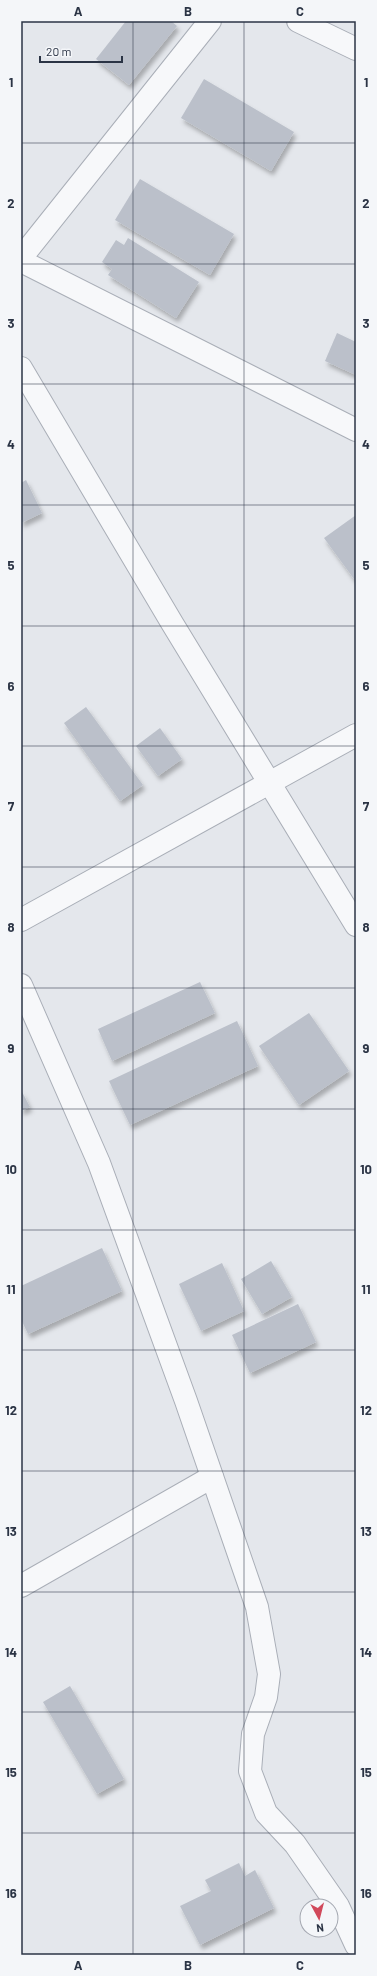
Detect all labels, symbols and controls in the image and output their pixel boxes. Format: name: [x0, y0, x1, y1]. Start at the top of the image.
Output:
text: A: [74, 3, 83, 19]
text: B: [184, 3, 192, 19]
text: C: [296, 3, 304, 19]
scale bar: [40, 38, 122, 64]
text: 20 m: [46, 44, 72, 58]
text: 1: [9, 74, 13, 90]
text: 1: [364, 74, 368, 90]
text: 2: [7, 195, 15, 211]
text: 2: [362, 195, 370, 211]
text: 3: [7, 315, 15, 331]
text: 3: [362, 315, 370, 331]
text: 4: [7, 436, 15, 452]
text: 4: [362, 436, 370, 452]
text: 5: [7, 557, 15, 573]
text: 5: [362, 557, 370, 573]
text: 6: [8, 678, 15, 694]
text: 6: [363, 678, 370, 694]
text: 7: [8, 798, 15, 814]
text: 7: [363, 798, 370, 814]
text: 8: [7, 919, 15, 935]
text: 8: [362, 919, 370, 935]
text: 9: [8, 1040, 15, 1056]
text: 9: [363, 1040, 370, 1056]
text: 10: [5, 1161, 17, 1177]
text: 10: [360, 1161, 372, 1177]
text: 11: [6, 1281, 16, 1297]
text: 11: [361, 1281, 371, 1297]
text: 12: [5, 1402, 17, 1418]
text: 12: [360, 1402, 372, 1418]
text: 13: [5, 1523, 17, 1539]
text: 13: [360, 1523, 372, 1539]
text: 14: [5, 1644, 17, 1660]
text: 14: [360, 1644, 372, 1660]
text: 15: [5, 1764, 17, 1780]
text: 15: [360, 1764, 372, 1780]
text: 16: [5, 1885, 17, 1901]
text: 16: [360, 1885, 372, 1901]
north arrow: [299, 1898, 339, 1938]
text: N: [316, 1922, 325, 1935]
text: A: [74, 1957, 83, 1973]
text: B: [184, 1957, 192, 1973]
text: C: [296, 1957, 304, 1973]

